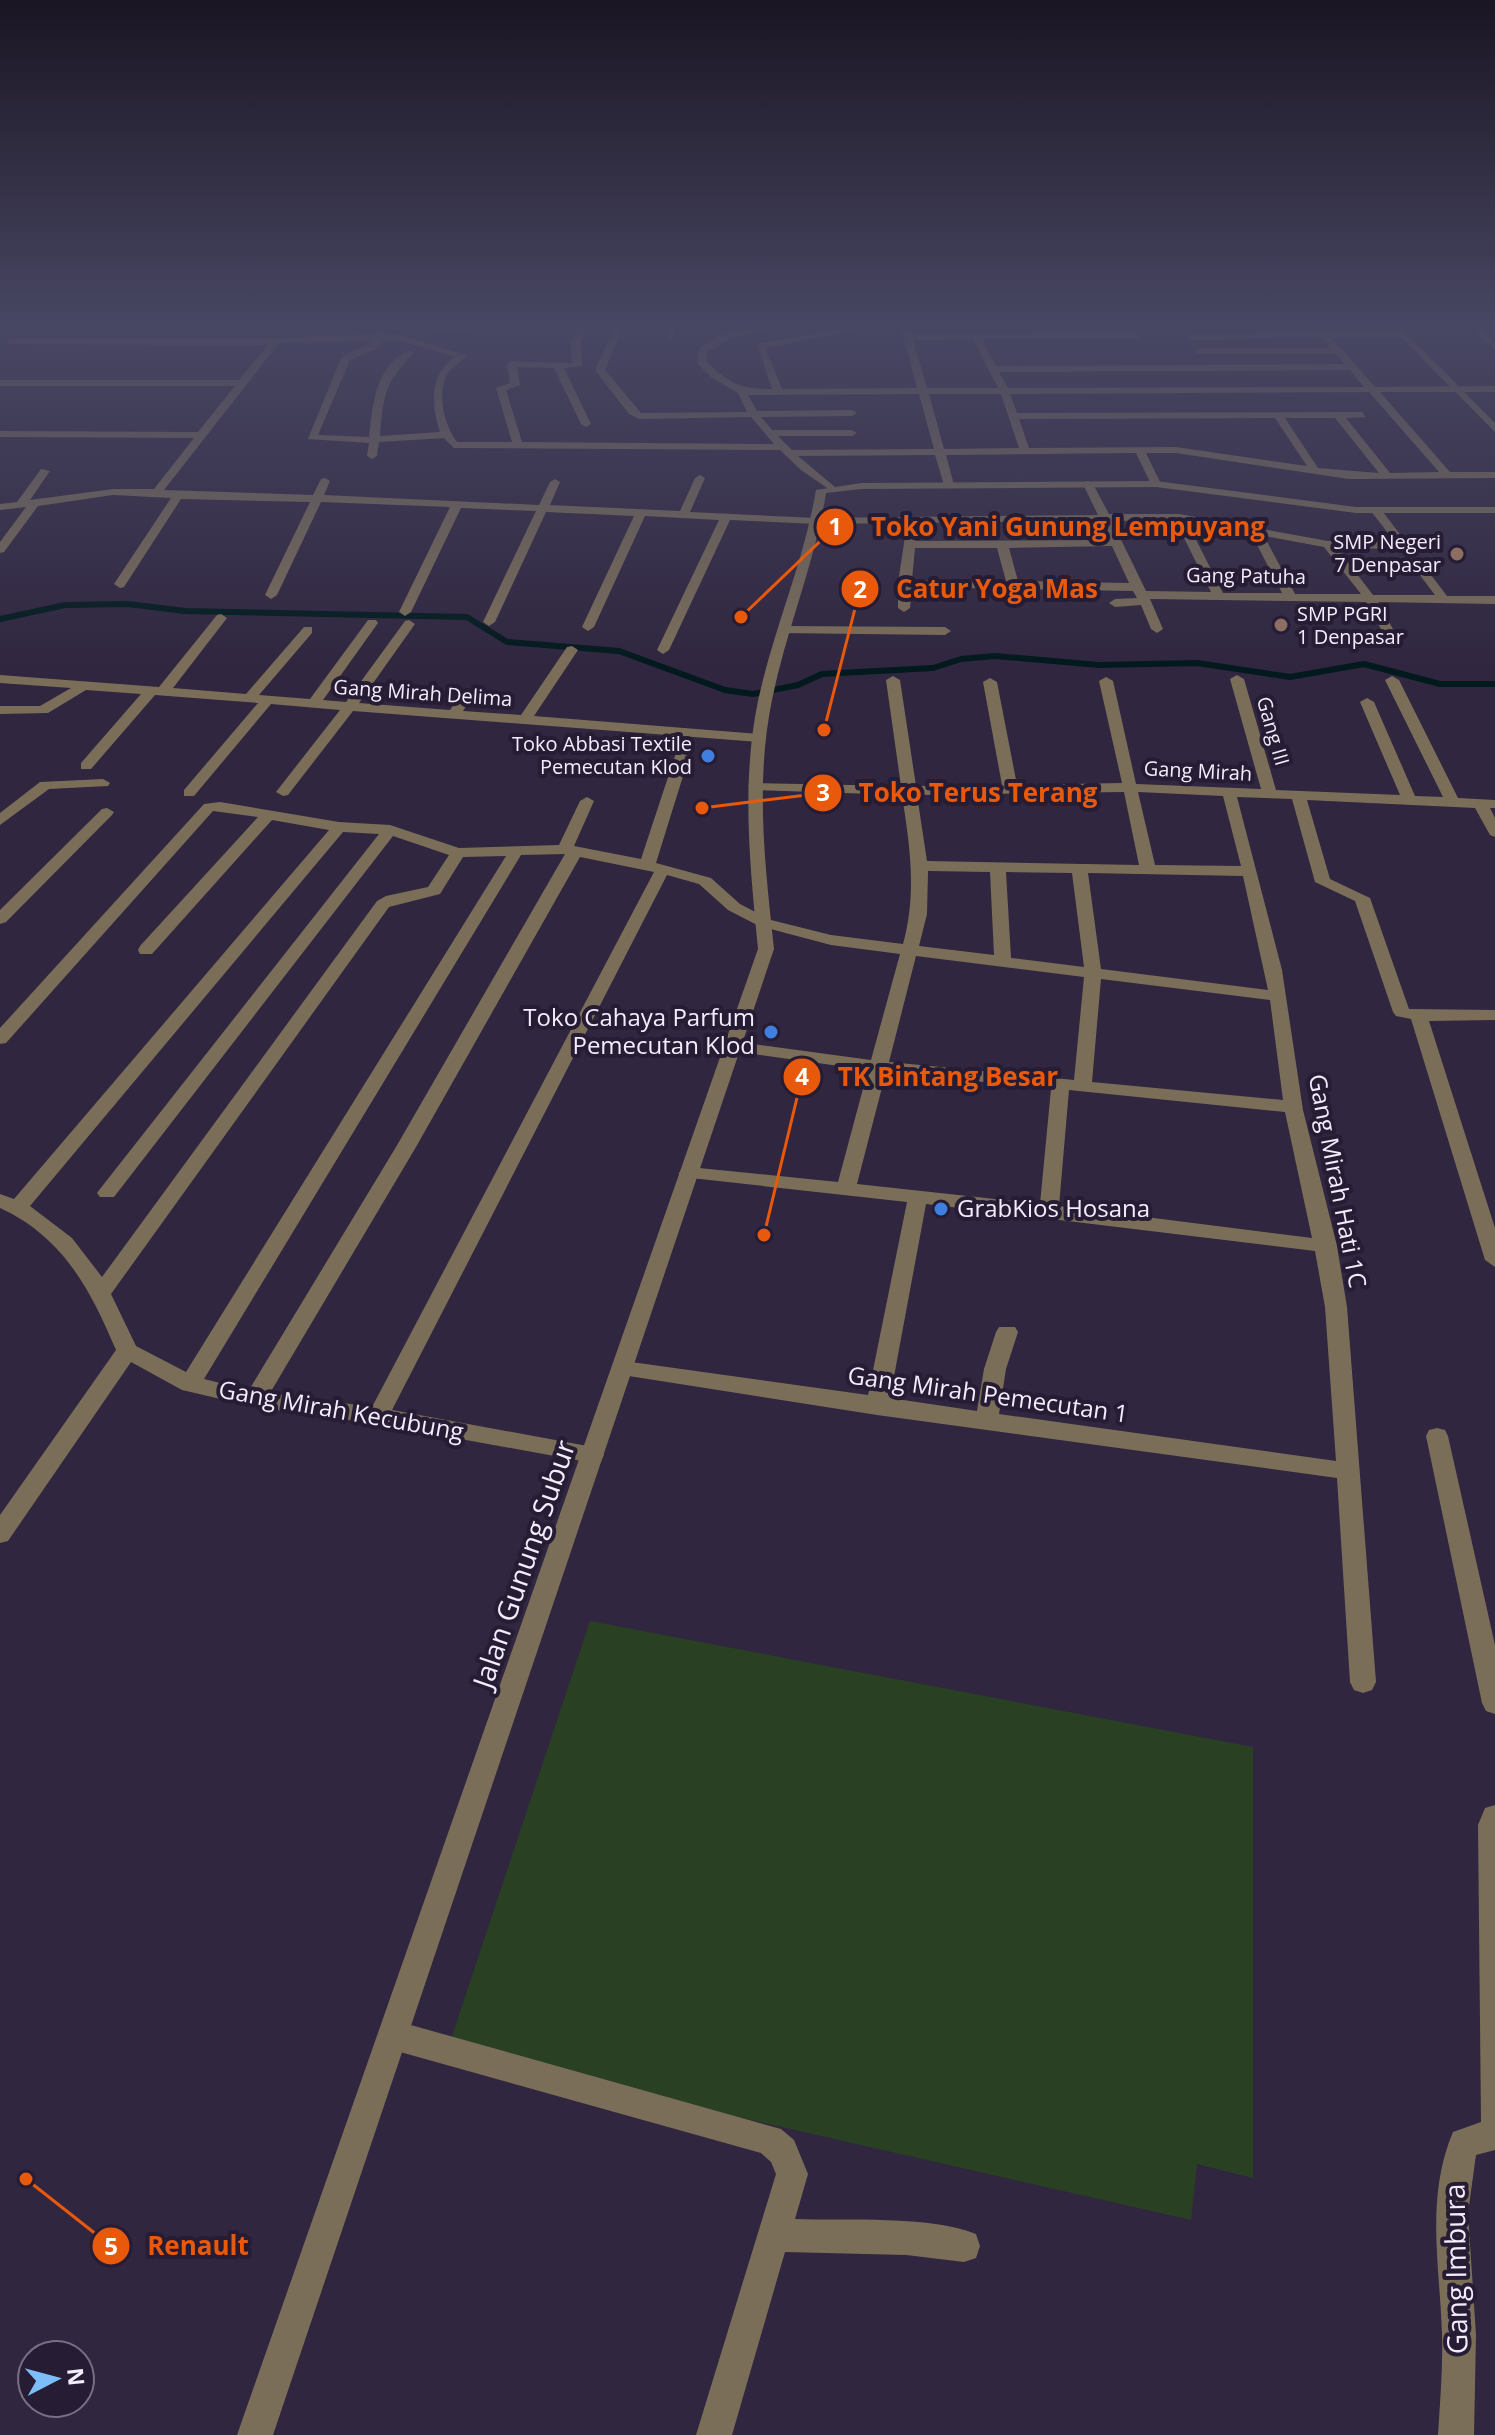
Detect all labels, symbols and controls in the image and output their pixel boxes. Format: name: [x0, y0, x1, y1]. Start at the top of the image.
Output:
callout: Toko Yani Gunung Lempuyang: [815, 502, 1281, 552]
text: Toko Yani Gunung Lempuyang: [871, 508, 1265, 544]
text: 1: [828, 509, 842, 542]
place label: SMP Negeri 7 Denpasar: [1333, 528, 1441, 578]
marker: SMP Negeri 7 Denpasar: [1448, 545, 1466, 563]
street label: Gang Patuha: [1186, 561, 1306, 590]
callout: Catur Yoga Mas: [840, 564, 1114, 614]
text: Catur Yoga Mas: [896, 570, 1098, 606]
text: 2: [853, 572, 867, 605]
place label: SMP PGRI 1 Denpasar: [1297, 600, 1404, 650]
marker: SMP PGRI 1 Denpasar: [1272, 616, 1290, 634]
street label: Gang Mirah Delima: [333, 673, 513, 712]
street label: Gang III: [1251, 693, 1296, 769]
place label: Toko Abbasi Textile Pemecutan Klod: [512, 730, 692, 780]
marker: Toko Abbasi Textile Pemecutan Klod: [699, 747, 717, 765]
street label: Gang Mirah: [1143, 754, 1253, 787]
callout: Toko Terus Terang: [803, 768, 1114, 818]
text: Toko Terus Terang: [859, 774, 1098, 810]
text: 3: [816, 775, 830, 808]
place label: Toko Cahaya Parfum Pemecutan Klod: [523, 1000, 755, 1061]
marker: Toko Cahaya Parfum Pemecutan Klod: [762, 1023, 780, 1041]
callout: TK Bintang Besar: [782, 1052, 1074, 1102]
text: TK Bintang Besar: [838, 1058, 1058, 1094]
text: 4: [795, 1059, 809, 1092]
street label: Gang Mirah Hati 1C: [1302, 1071, 1375, 1290]
place label: GrabKios Hosana: [957, 1191, 1150, 1224]
marker: GrabKios Hosana: [932, 1200, 950, 1218]
street label: Gang Mirah Pemecutan 1: [846, 1357, 1131, 1430]
street label: Gang Mirah Kecubung: [216, 1372, 466, 1447]
street label: Jalan Gunung Subur: [462, 1434, 584, 1696]
street label: Gang Imbura: [1435, 2183, 1475, 2355]
callout: Renault: [91, 2221, 264, 2271]
text: Renault: [147, 2227, 249, 2263]
text: 5: [104, 2229, 118, 2262]
north arrow: [16, 2339, 96, 2419]
text: N: [61, 2366, 93, 2387]

